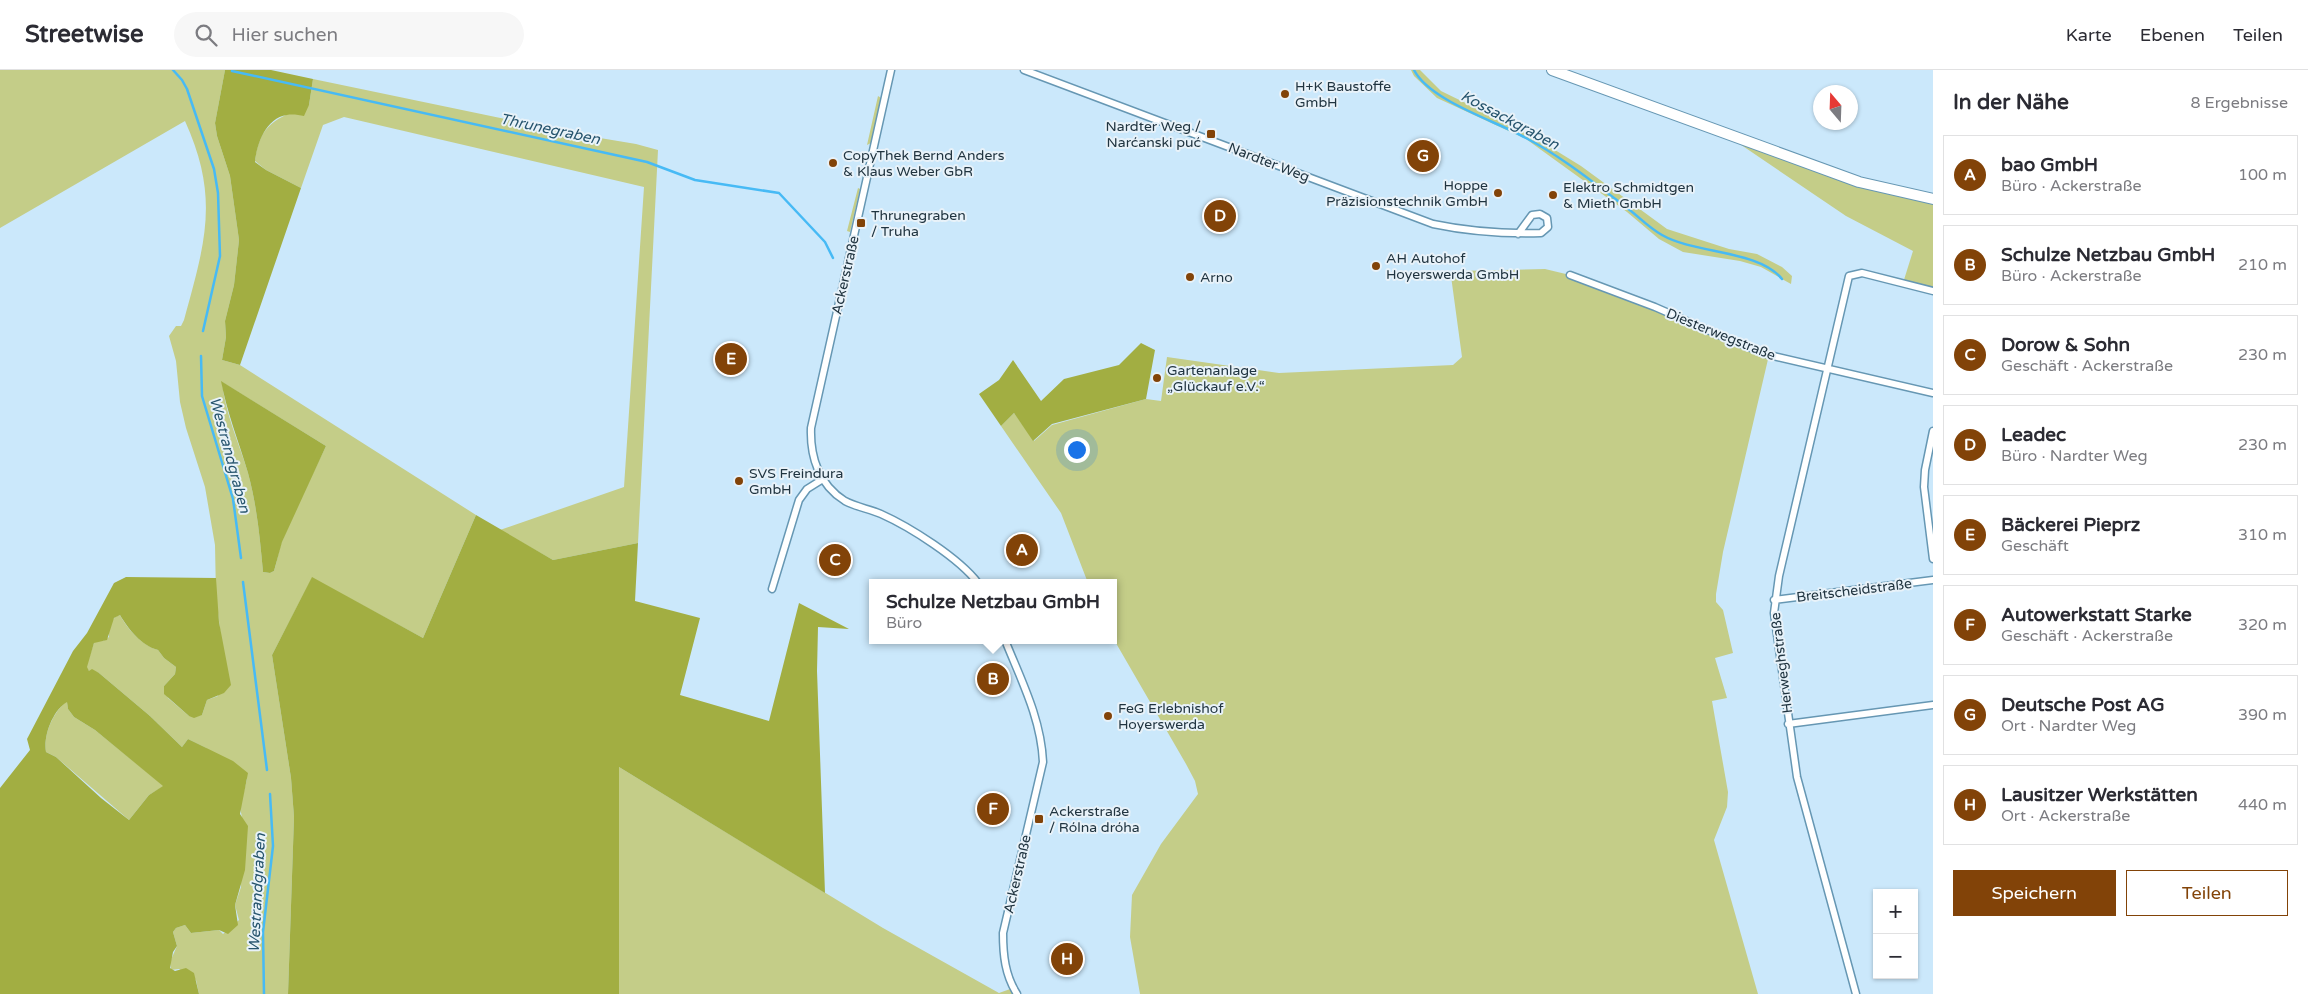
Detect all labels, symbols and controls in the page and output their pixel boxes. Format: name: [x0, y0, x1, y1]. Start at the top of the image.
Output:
search box: [174, 12, 524, 57]
text: Streetwise: [25, 20, 144, 49]
icon: search: [192, 21, 220, 49]
text: Hier suchen: [232, 24, 338, 46]
text: Karte: [2066, 24, 2112, 46]
text: Ebenen: [2140, 24, 2205, 46]
text: Teilen: [2233, 24, 2283, 46]
place label: H+K Baustoffe GmbH: [1295, 78, 1391, 111]
north arrow: [1813, 85, 1858, 130]
water label: Kossackgraben: [1458, 87, 1563, 154]
marker: H+K Baustoffe GmbH: [1279, 88, 1291, 100]
text: In der Nähe: [1953, 90, 2069, 115]
text: 8 Ergebnisse: [2190, 93, 2288, 113]
water label: Thrunegraben: [499, 110, 602, 149]
place label: Nardter Weg / Narćanski puć: [1106, 118, 1201, 151]
marker: Nardter Weg / Narćanski puć: [1205, 128, 1217, 140]
pin: G: [1407, 137, 1439, 175]
street label: Nardter Weg: [1226, 139, 1312, 186]
place label: CopyThek Bernd Anders & Klaus Weber GbR: [843, 147, 1005, 180]
text: bao GmbH: [2001, 154, 2098, 176]
marker: CopyThek Bernd Anders & Klaus Weber GbR: [827, 157, 839, 169]
text: A: [1964, 165, 1976, 185]
text: 100 m: [2238, 165, 2287, 185]
text: Büro · Ackerstraße: [2001, 176, 2141, 196]
place label: Hoppe Präzisionstechnik GmbH: [1326, 177, 1488, 210]
place label: Elektro Schmidtgen & Mieth GmbH: [1563, 179, 1694, 212]
marker: Hoppe Präzisionstechnik GmbH: [1492, 187, 1504, 199]
marker: Elektro Schmidtgen & Mieth GmbH: [1547, 189, 1559, 201]
pin: D: [1204, 197, 1236, 235]
place label: Thrunegraben / Truha: [871, 207, 966, 240]
marker: Thrunegraben / Truha: [855, 217, 867, 229]
street label: Ackerstraße: [828, 234, 863, 316]
text: Schulze Netzbau GmbH: [2001, 244, 2215, 266]
place label: AH Autohof Hoyerswerda GmbH: [1386, 250, 1519, 283]
text: B: [1964, 255, 1976, 275]
text: 210 m: [2238, 255, 2287, 275]
marker: AH Autohof Hoyerswerda GmbH: [1370, 260, 1382, 272]
text: Büro · Ackerstraße: [2001, 266, 2141, 286]
place label: Arno: [1200, 269, 1233, 286]
marker: Arno: [1184, 271, 1196, 283]
street label: Diesterwegstraße: [1664, 305, 1778, 364]
text: Dorow & Sohn: [2001, 334, 2130, 356]
pin: E: [715, 340, 747, 378]
text: C: [1964, 345, 1976, 365]
text: 230 m: [2238, 345, 2287, 365]
text: Geschäft · Ackerstraße: [2001, 356, 2173, 376]
place label: Gartenanlage „Glückauf e.V.“: [1167, 362, 1265, 395]
marker: Gartenanlage „Glückauf e.V.“: [1151, 372, 1163, 384]
water label: Westrandgraben: [206, 395, 254, 516]
text: Leadec: [2001, 424, 2066, 446]
text: D: [1964, 435, 1976, 455]
text: 230 m: [2238, 435, 2287, 455]
your location: [1064, 437, 1090, 463]
text: Büro · Nardter Weg: [2001, 446, 2148, 466]
place label: SVS Freindura GmbH: [749, 465, 843, 498]
marker: SVS Freindura GmbH: [733, 475, 745, 487]
text: Bäckerei Pieprz: [2001, 514, 2140, 536]
text: E: [1965, 525, 1975, 545]
text: 310 m: [2238, 525, 2287, 545]
pin: A: [1006, 531, 1038, 569]
text: Geschäft: [2001, 536, 2069, 556]
pin: C: [819, 541, 851, 579]
street label: Breitscheidstraße: [1795, 575, 1913, 606]
popup: [869, 579, 1117, 644]
text: Schulze Netzbau GmbH: [886, 591, 1100, 613]
text: Autowerkstatt Starke: [2001, 604, 2192, 626]
street label: Herweghstraße: [1767, 611, 1796, 714]
text: Büro: [886, 613, 922, 633]
text: F: [1965, 615, 1975, 635]
text: 320 m: [2238, 615, 2287, 635]
text: Geschäft · Ackerstraße: [2001, 626, 2173, 646]
pin: B: [977, 660, 1009, 698]
text: Deutsche Post AG: [2001, 694, 2165, 716]
place label: FeG Erlebnishof Hoyerswerda: [1118, 700, 1224, 733]
text: G: [1964, 705, 1976, 725]
text: 390 m: [2238, 705, 2287, 725]
marker: FeG Erlebnishof Hoyerswerda: [1102, 710, 1114, 722]
text: Ort · Nardter Weg: [2001, 716, 2136, 736]
text: Lausitzer Werkstätten: [2001, 784, 2198, 806]
pin: F: [977, 790, 1009, 828]
text: H: [1964, 795, 1976, 815]
text: 440 m: [2238, 795, 2287, 815]
place label: Ackerstraße / Rólna dróha: [1049, 803, 1140, 836]
text: Ort · Ackerstraße: [2001, 806, 2130, 826]
marker: Ackerstraße / Rólna dróha: [1033, 813, 1045, 825]
water label: Westrandgraben: [245, 832, 269, 953]
street label: Ackerstraße: [1000, 833, 1035, 915]
button: Speichern: [1953, 870, 2116, 916]
button: Teilen: [2126, 870, 2288, 916]
map controls: [1873, 889, 1918, 979]
button: +: [1873, 889, 1918, 934]
button: −: [1873, 934, 1918, 979]
pin: H: [1051, 940, 1083, 978]

